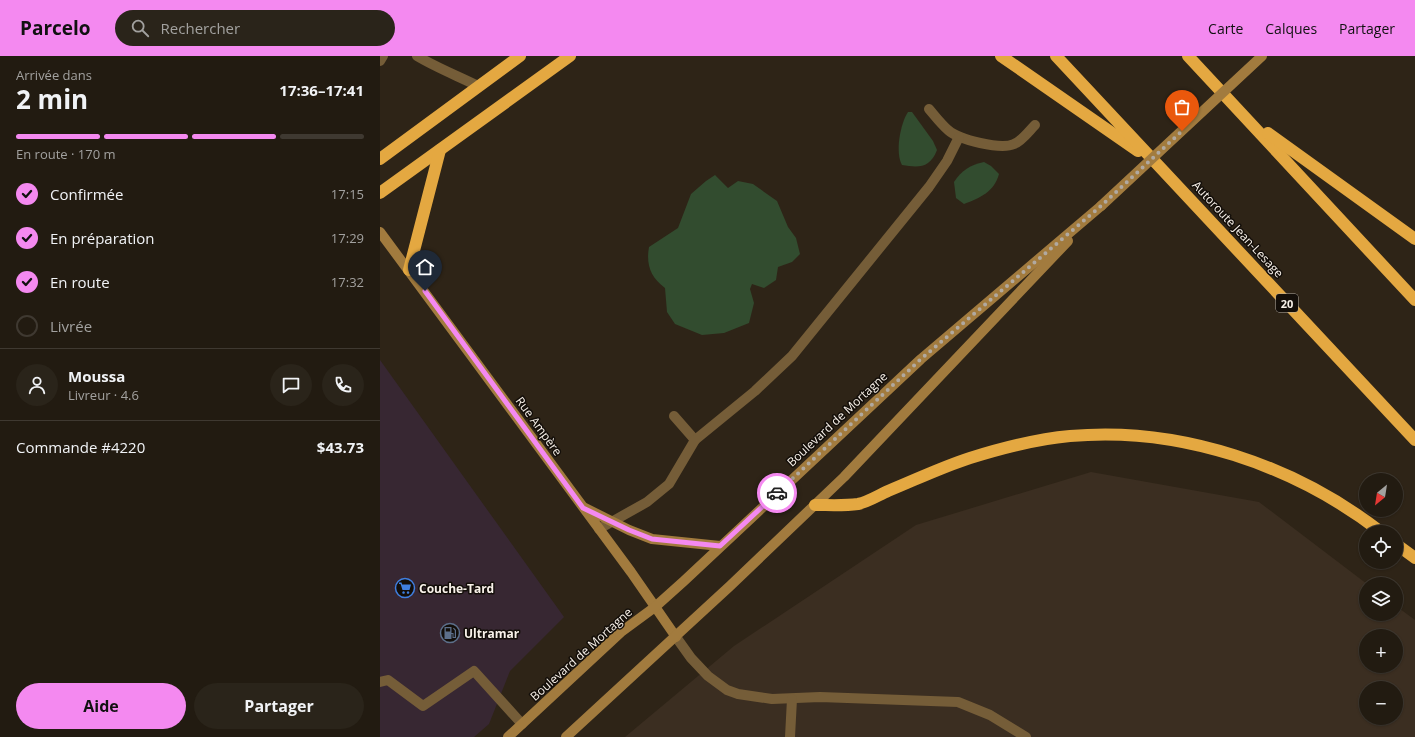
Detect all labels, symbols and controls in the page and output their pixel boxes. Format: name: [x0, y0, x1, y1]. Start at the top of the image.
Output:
search box: [115, 10, 395, 46]
text: Parcelo: [20, 15, 91, 41]
icon: search: [129, 17, 151, 39]
text: Rechercher: [161, 18, 240, 38]
text: Carte: [1208, 19, 1243, 38]
text: Calques: [1265, 19, 1317, 38]
text: Partager: [1339, 19, 1395, 38]
text: Arrivée dans: [16, 66, 92, 84]
text: 17:36–17:41: [279, 80, 364, 100]
text: 2 min: [16, 81, 88, 117]
pin: [1165, 90, 1199, 131]
icon: bag: [1171, 96, 1193, 118]
text: En route · 170 m: [16, 145, 116, 163]
street label: Autoroute Jean-Lesage: [1189, 177, 1288, 281]
icon: check: [16, 183, 38, 205]
text: Confirmée: [50, 184, 123, 204]
text: 17:15: [331, 185, 364, 203]
icon: check: [16, 227, 38, 249]
text: En préparation: [50, 228, 155, 248]
text: 17:29: [331, 229, 364, 247]
pin: [408, 250, 442, 291]
icon: home: [414, 256, 436, 278]
icon: check: [16, 271, 38, 293]
text: En route: [50, 272, 110, 292]
text: 17:32: [331, 273, 364, 291]
road number: 20: [1276, 294, 1298, 312]
text: Livrée: [50, 316, 92, 336]
button: person: [16, 364, 58, 406]
button: chat: [270, 364, 312, 406]
button: phone: [322, 364, 364, 406]
text: Moussa: [68, 366, 125, 386]
street label: Boulevard de Mortagne: [783, 368, 891, 470]
text: Livreur · 4.6: [68, 386, 139, 404]
street label: Rue Ampère: [512, 393, 566, 459]
text: Commande #4220: [16, 437, 145, 457]
text: $43.73: [317, 437, 364, 457]
courier: [757, 473, 797, 513]
north arrow: [1359, 473, 1403, 517]
map controls: [1359, 473, 1403, 725]
icon: car: [766, 482, 788, 504]
button: locate: [1359, 525, 1403, 569]
supermarket icon: Couche-Tard: [394, 577, 416, 599]
button: layers: [1359, 577, 1403, 621]
place label: Couche-Tard: [419, 580, 494, 597]
street label: Boulevard de Mortagne: [526, 603, 636, 704]
fuel station icon: Ultramar: [439, 622, 461, 644]
place label: Ultramar: [464, 625, 520, 642]
button: +: [1359, 629, 1403, 673]
button: −: [1359, 681, 1403, 725]
button: Aide: [16, 683, 186, 729]
button: Partager: [194, 683, 364, 729]

